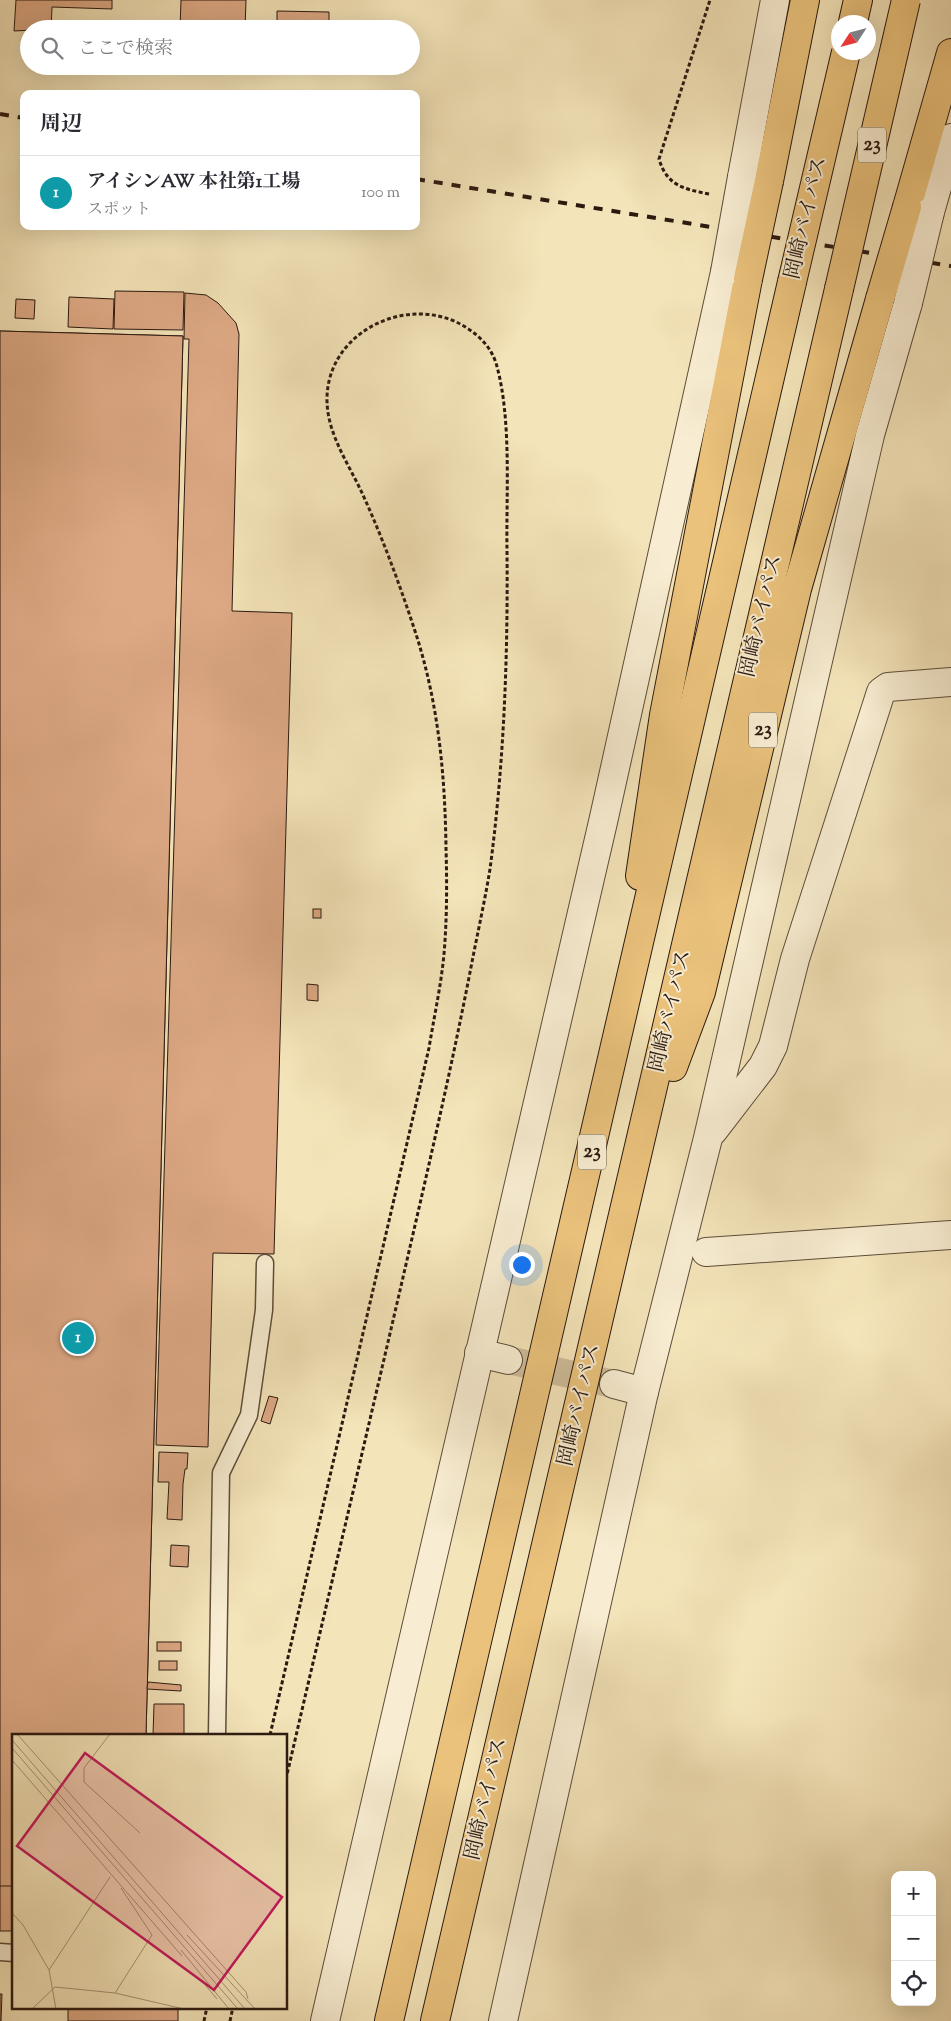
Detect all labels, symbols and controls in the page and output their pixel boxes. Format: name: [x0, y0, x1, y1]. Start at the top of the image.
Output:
north arrow: [831, 15, 876, 60]
search box: [20, 20, 420, 75]
icon: search: [38, 34, 66, 62]
text: ここで検索: [78, 36, 173, 63]
text: 周辺: [40, 110, 82, 140]
road number: 23: [858, 128, 886, 162]
street label: 岡崎バイパス: [778, 153, 836, 283]
text: アイシンAW 本社第1工場: [87, 169, 300, 196]
text: 1: [53, 182, 59, 205]
text: 100 m: [361, 182, 400, 205]
text: スポット: [87, 199, 151, 222]
street label: 岡崎バイパス: [733, 551, 791, 681]
road number: 23: [749, 712, 777, 748]
street label: 岡崎バイパス: [642, 946, 700, 1076]
road number: 23: [578, 1134, 606, 1170]
your location: [509, 1252, 535, 1278]
pin: 1: [62, 1319, 94, 1357]
street label: 岡崎バイパス: [551, 1340, 609, 1470]
inset map: [12, 1734, 288, 2008]
street label: 岡崎バイパス: [458, 1734, 516, 1864]
map controls: [891, 1871, 936, 2006]
button: +: [891, 1871, 936, 1916]
button: −: [891, 1916, 936, 1961]
button: locate: [891, 1961, 936, 2006]

